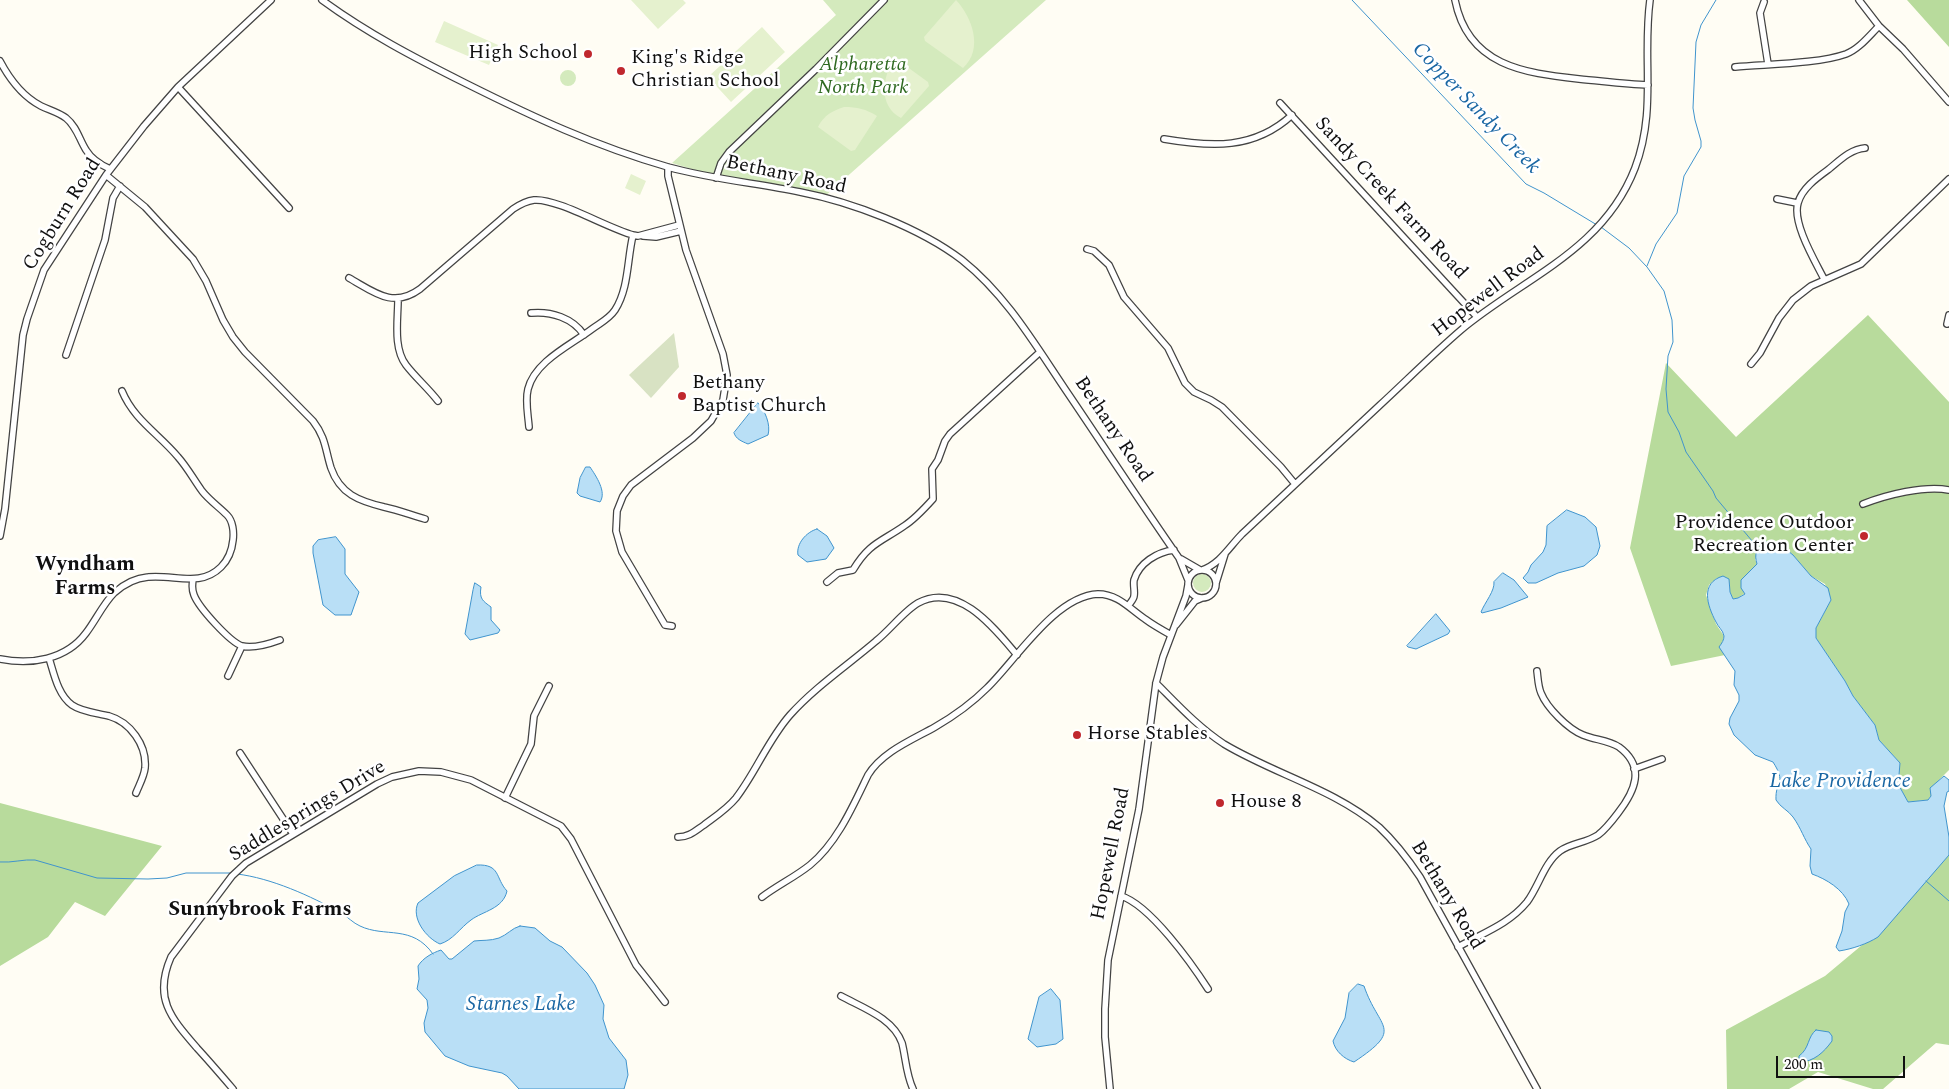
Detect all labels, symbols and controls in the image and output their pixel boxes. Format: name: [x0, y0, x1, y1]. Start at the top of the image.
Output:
water label: Copper Sandy Creek: [1406, 38, 1544, 180]
place label: High School: [468, 42, 578, 66]
place label: King's Ridge Christian School: [631, 47, 779, 94]
marker: High School: [582, 48, 594, 60]
park label: Alpharetta North Park: [818, 54, 908, 101]
marker: King's Ridge Christian School: [615, 65, 627, 77]
street label: Sandy Creek Farm Road: [1309, 113, 1471, 285]
street label: Bethany Road: [724, 152, 848, 200]
street label: Cogburn Road: [19, 154, 107, 276]
street label: Hopewell Road: [1428, 243, 1550, 343]
place label: Bethany Baptist Church: [692, 372, 827, 419]
street label: Bethany Road: [1068, 372, 1156, 488]
marker: Bethany Baptist Church: [676, 390, 688, 402]
place label: Providence Outdoor Recreation Center: [1675, 512, 1854, 559]
marker: Providence Outdoor Recreation Center: [1858, 530, 1870, 542]
district label: Wyndham Farms: [35, 553, 135, 603]
place label: Horse Stables: [1087, 723, 1208, 747]
marker: Horse Stables: [1071, 729, 1083, 741]
street label: Saddlesprings Drive: [226, 756, 390, 868]
water label: Lake Providence: [1769, 770, 1911, 796]
street label: Hopewell Road: [1087, 786, 1137, 922]
place label: House 8: [1230, 791, 1302, 815]
marker: House 8: [1214, 797, 1226, 809]
street label: Bethany Road: [1404, 837, 1488, 955]
district label: Sunnybrook Farms: [168, 898, 352, 924]
water label: Starnes Lake: [466, 993, 576, 1019]
scale bar: [1779, 1046, 1908, 1078]
text: 200 m: [1784, 1053, 1823, 1076]

